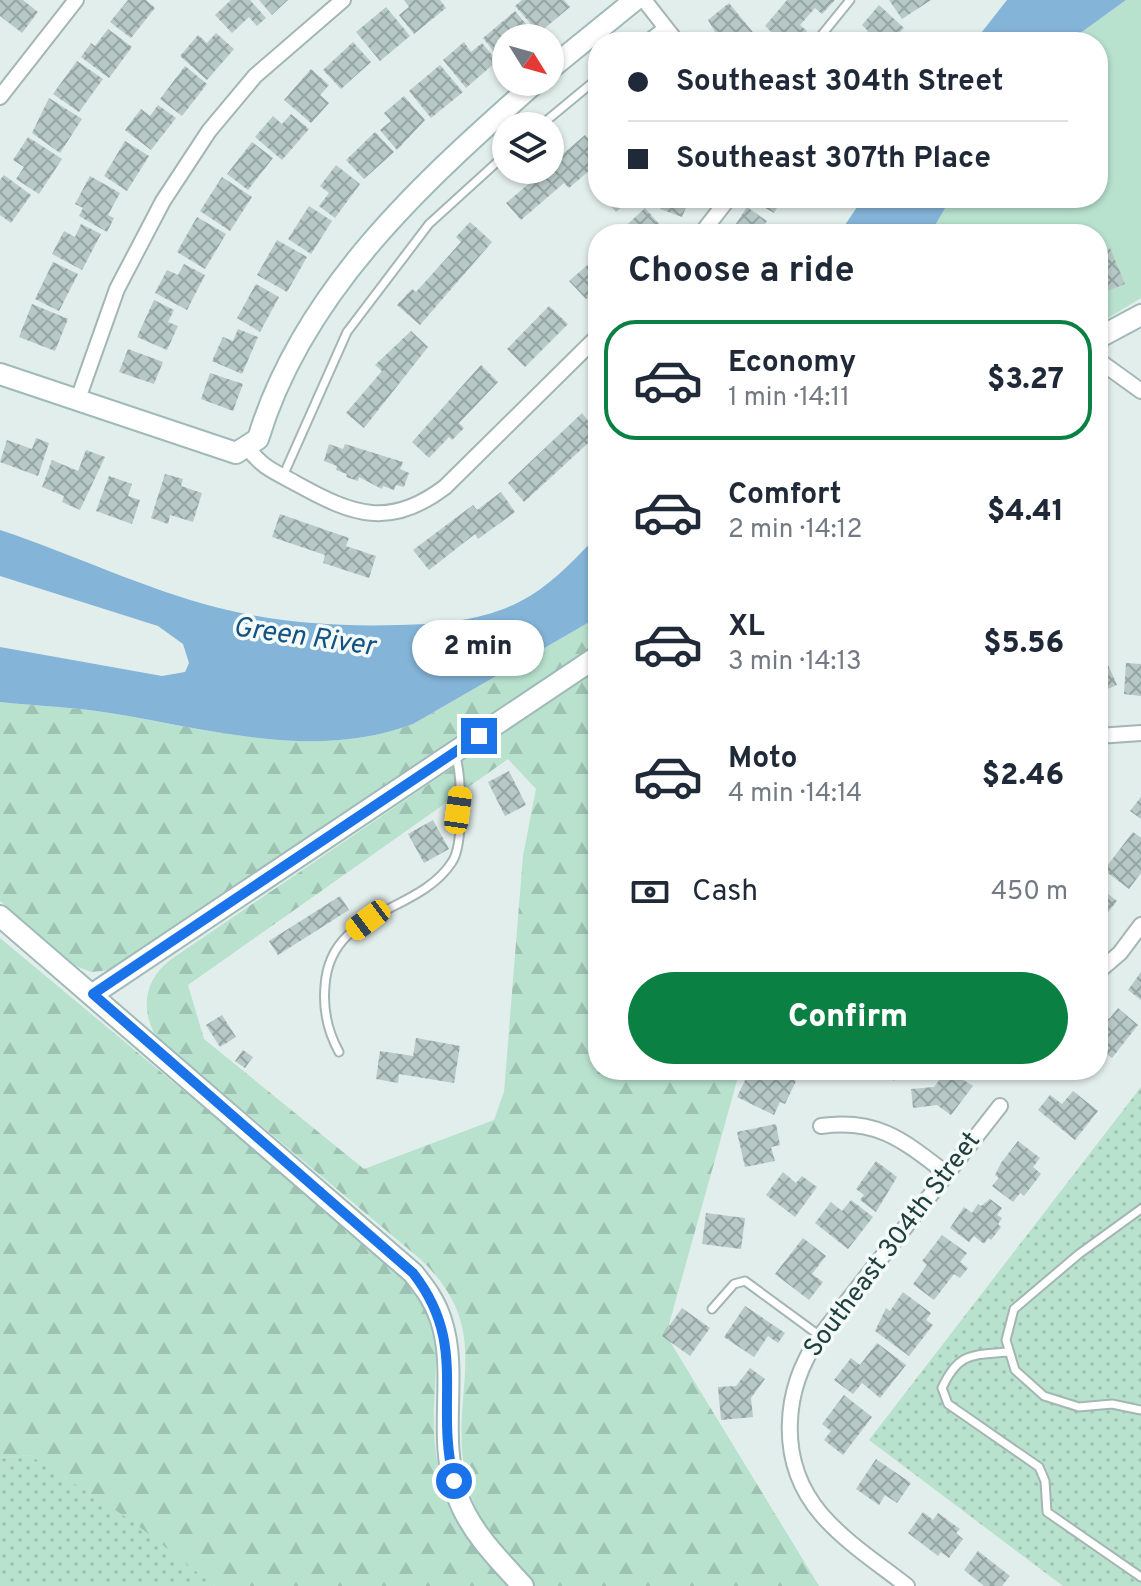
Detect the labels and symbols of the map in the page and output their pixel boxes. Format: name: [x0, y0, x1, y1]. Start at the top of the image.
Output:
north arrow: [492, 24, 564, 96]
water label: Green River: [231, 610, 379, 666]
callout: 2 min: [413, 620, 545, 676]
route end: [461, 718, 497, 754]
car: [443, 785, 473, 835]
car: [342, 896, 394, 944]
street label: Southeast 304th Street: [797, 1126, 989, 1364]
route start: [436, 1463, 472, 1499]

